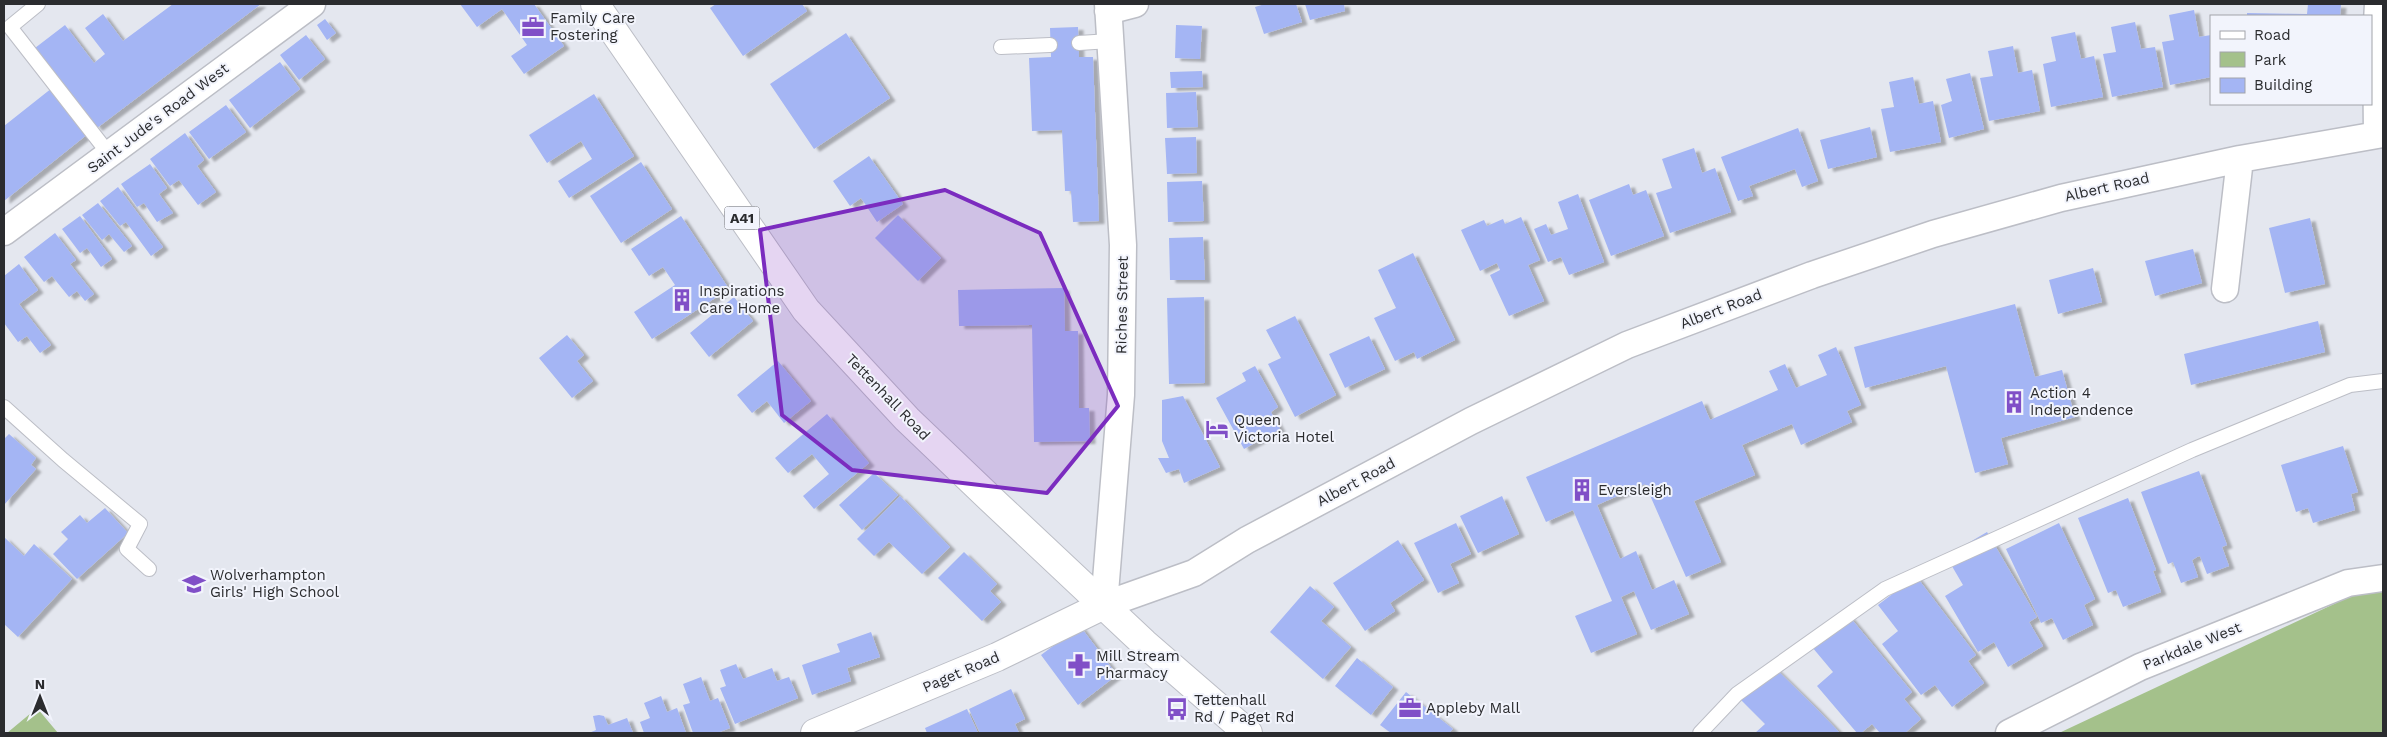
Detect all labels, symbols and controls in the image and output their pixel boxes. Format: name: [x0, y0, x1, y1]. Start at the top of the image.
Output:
place label: Family Care Fostering: [550, 9, 635, 44]
office icon: Family Care Fostering: [520, 14, 546, 40]
legend: [2210, 15, 2372, 105]
text: Road: [2254, 26, 2291, 44]
text: Park: [2254, 51, 2287, 69]
street label: Saint Jude's Road West: [84, 59, 233, 177]
text: Building: [2254, 76, 2312, 94]
street label: Albert Road: [2063, 169, 2151, 205]
road number: A41: [724, 207, 760, 230]
street label: Riches Street: [1112, 255, 1132, 354]
place label: Inspirations Care Home: [699, 282, 785, 317]
street label: Albert Road: [1678, 285, 1764, 333]
building icon: Inspirations Care Home: [669, 287, 695, 313]
street label: Tettenhall Road: [842, 350, 934, 444]
place label: Action 4 Independence: [2030, 384, 2133, 419]
building icon: Action 4 Independence: [2001, 389, 2027, 415]
place label: Queen Victoria Hotel: [1234, 411, 1334, 446]
hotel icon: Queen Victoria Hotel: [1204, 416, 1230, 442]
street label: Albert Road: [1314, 454, 1398, 510]
building icon: Eversleigh: [1569, 477, 1595, 503]
place label: Eversleigh: [1598, 481, 1672, 499]
place label: Wolverhampton Girls' High School: [210, 566, 340, 601]
school or university icon: Wolverhampton Girls' High School: [181, 571, 207, 597]
street label: Parkdale West: [2140, 618, 2245, 674]
place label: Mill Stream Pharmacy: [1096, 647, 1180, 682]
street label: Paget Road: [920, 648, 1002, 696]
pharmacy icon: Mill Stream Pharmacy: [1066, 652, 1092, 678]
north arrow: [15, 672, 65, 722]
text: N: [35, 676, 45, 692]
place label: Tettenhall Rd / Paget Rd: [1194, 691, 1295, 726]
office icon: Appleby Mall: [1397, 695, 1423, 721]
bus stop icon: Tettenhall Rd / Paget Rd: [1164, 696, 1190, 722]
place label: Appleby Mall: [1426, 699, 1520, 717]

